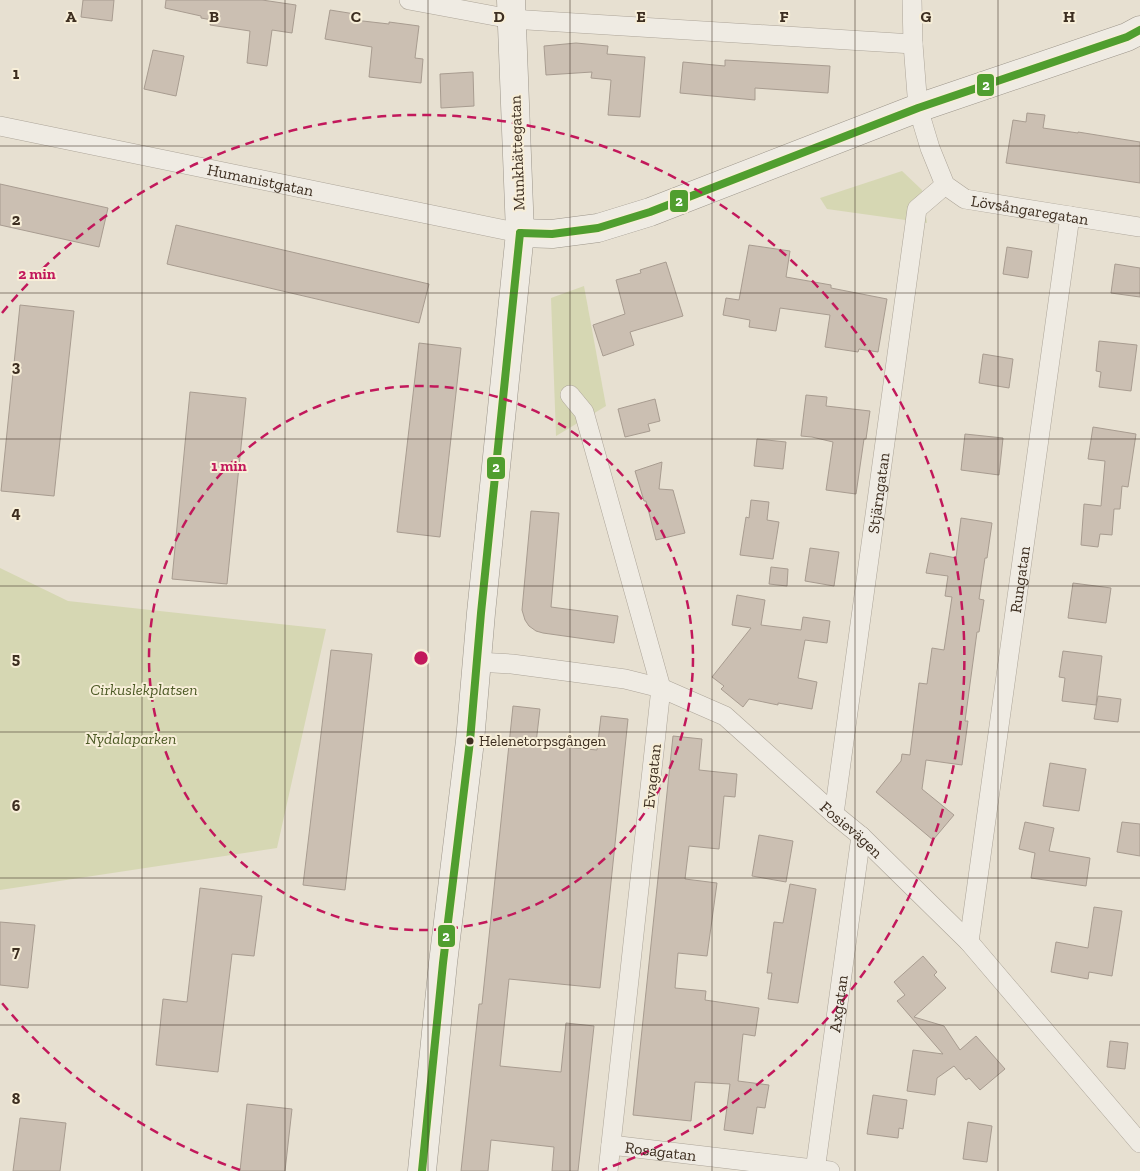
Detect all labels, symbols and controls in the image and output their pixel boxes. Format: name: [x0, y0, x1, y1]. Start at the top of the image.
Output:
text: A: [66, 7, 77, 26]
text: B: [209, 7, 219, 26]
text: C: [351, 7, 361, 26]
text: D: [493, 7, 505, 26]
text: E: [636, 7, 646, 26]
text: F: [779, 7, 789, 26]
text: G: [921, 7, 932, 26]
text: H: [1063, 7, 1075, 26]
text: 1: [13, 64, 20, 83]
line badge: 2: [976, 73, 995, 97]
text: 2: [982, 77, 990, 94]
street label: Munkhättegatan: [505, 94, 529, 211]
street label: Humanistgatan: [206, 159, 316, 200]
line badge: 2: [669, 189, 689, 213]
street label: Lövsångaregatan: [970, 191, 1091, 228]
text: 2: [675, 193, 683, 210]
text: 2: [12, 210, 21, 229]
text: 2 min: [18, 265, 56, 283]
text: 3: [12, 357, 21, 376]
street label: Stjärngatan: [863, 451, 893, 535]
line badge: 2: [486, 456, 506, 480]
text: 1 min: [211, 457, 247, 475]
text: 2: [492, 459, 500, 476]
text: 4: [11, 503, 21, 522]
street label: Rungatan: [1005, 544, 1034, 614]
text: 5: [12, 649, 20, 668]
centre of rings: [412, 649, 430, 667]
park label: Cirkuslekplatsen: [90, 680, 198, 699]
park label: Nydalaparken: [86, 729, 176, 748]
place label: Helenetorpsgången: [479, 732, 606, 750]
marker: Helenetorpsgången: [465, 736, 475, 746]
street label: Evagatan: [639, 742, 665, 809]
text: 6: [12, 796, 21, 815]
street label: Fosievägen: [816, 797, 888, 862]
line badge: 2: [437, 924, 456, 948]
text: 2: [442, 928, 450, 945]
text: 7: [12, 942, 20, 961]
street label: Axgatan: [825, 973, 851, 1033]
text: 8: [12, 1089, 21, 1108]
street label: Rosagatan: [624, 1137, 698, 1165]

